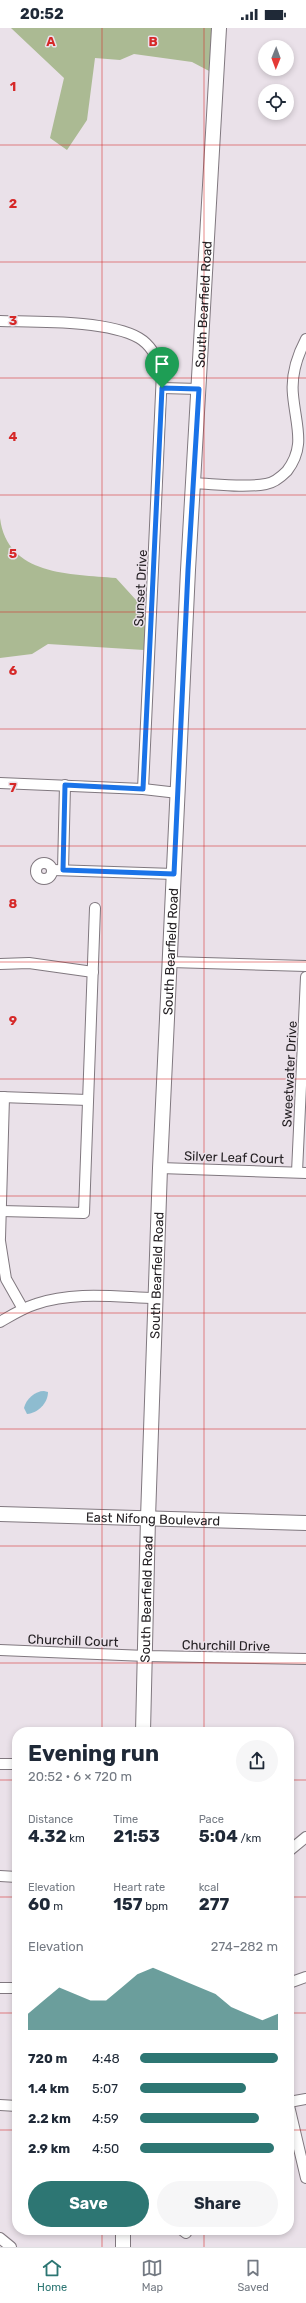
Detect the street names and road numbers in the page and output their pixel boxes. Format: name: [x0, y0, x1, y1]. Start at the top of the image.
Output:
street label: South Bearfield Road: [193, 241, 215, 368]
street label: Sunset Drive: [131, 549, 150, 627]
street label: South Bearfield Road: [160, 888, 181, 1015]
street label: Sweetwater Drive: [279, 1020, 300, 1128]
street label: Silver Leaf Court: [184, 1148, 284, 1167]
street label: South Bearfield Road: [147, 1211, 166, 1339]
street label: East Nifong Boulevard: [86, 1510, 220, 1528]
street label: South Bearfield Road: [138, 1535, 156, 1663]
street label: Churchill Court: [27, 1631, 119, 1650]
street label: Churchill Drive: [182, 1637, 270, 1654]

